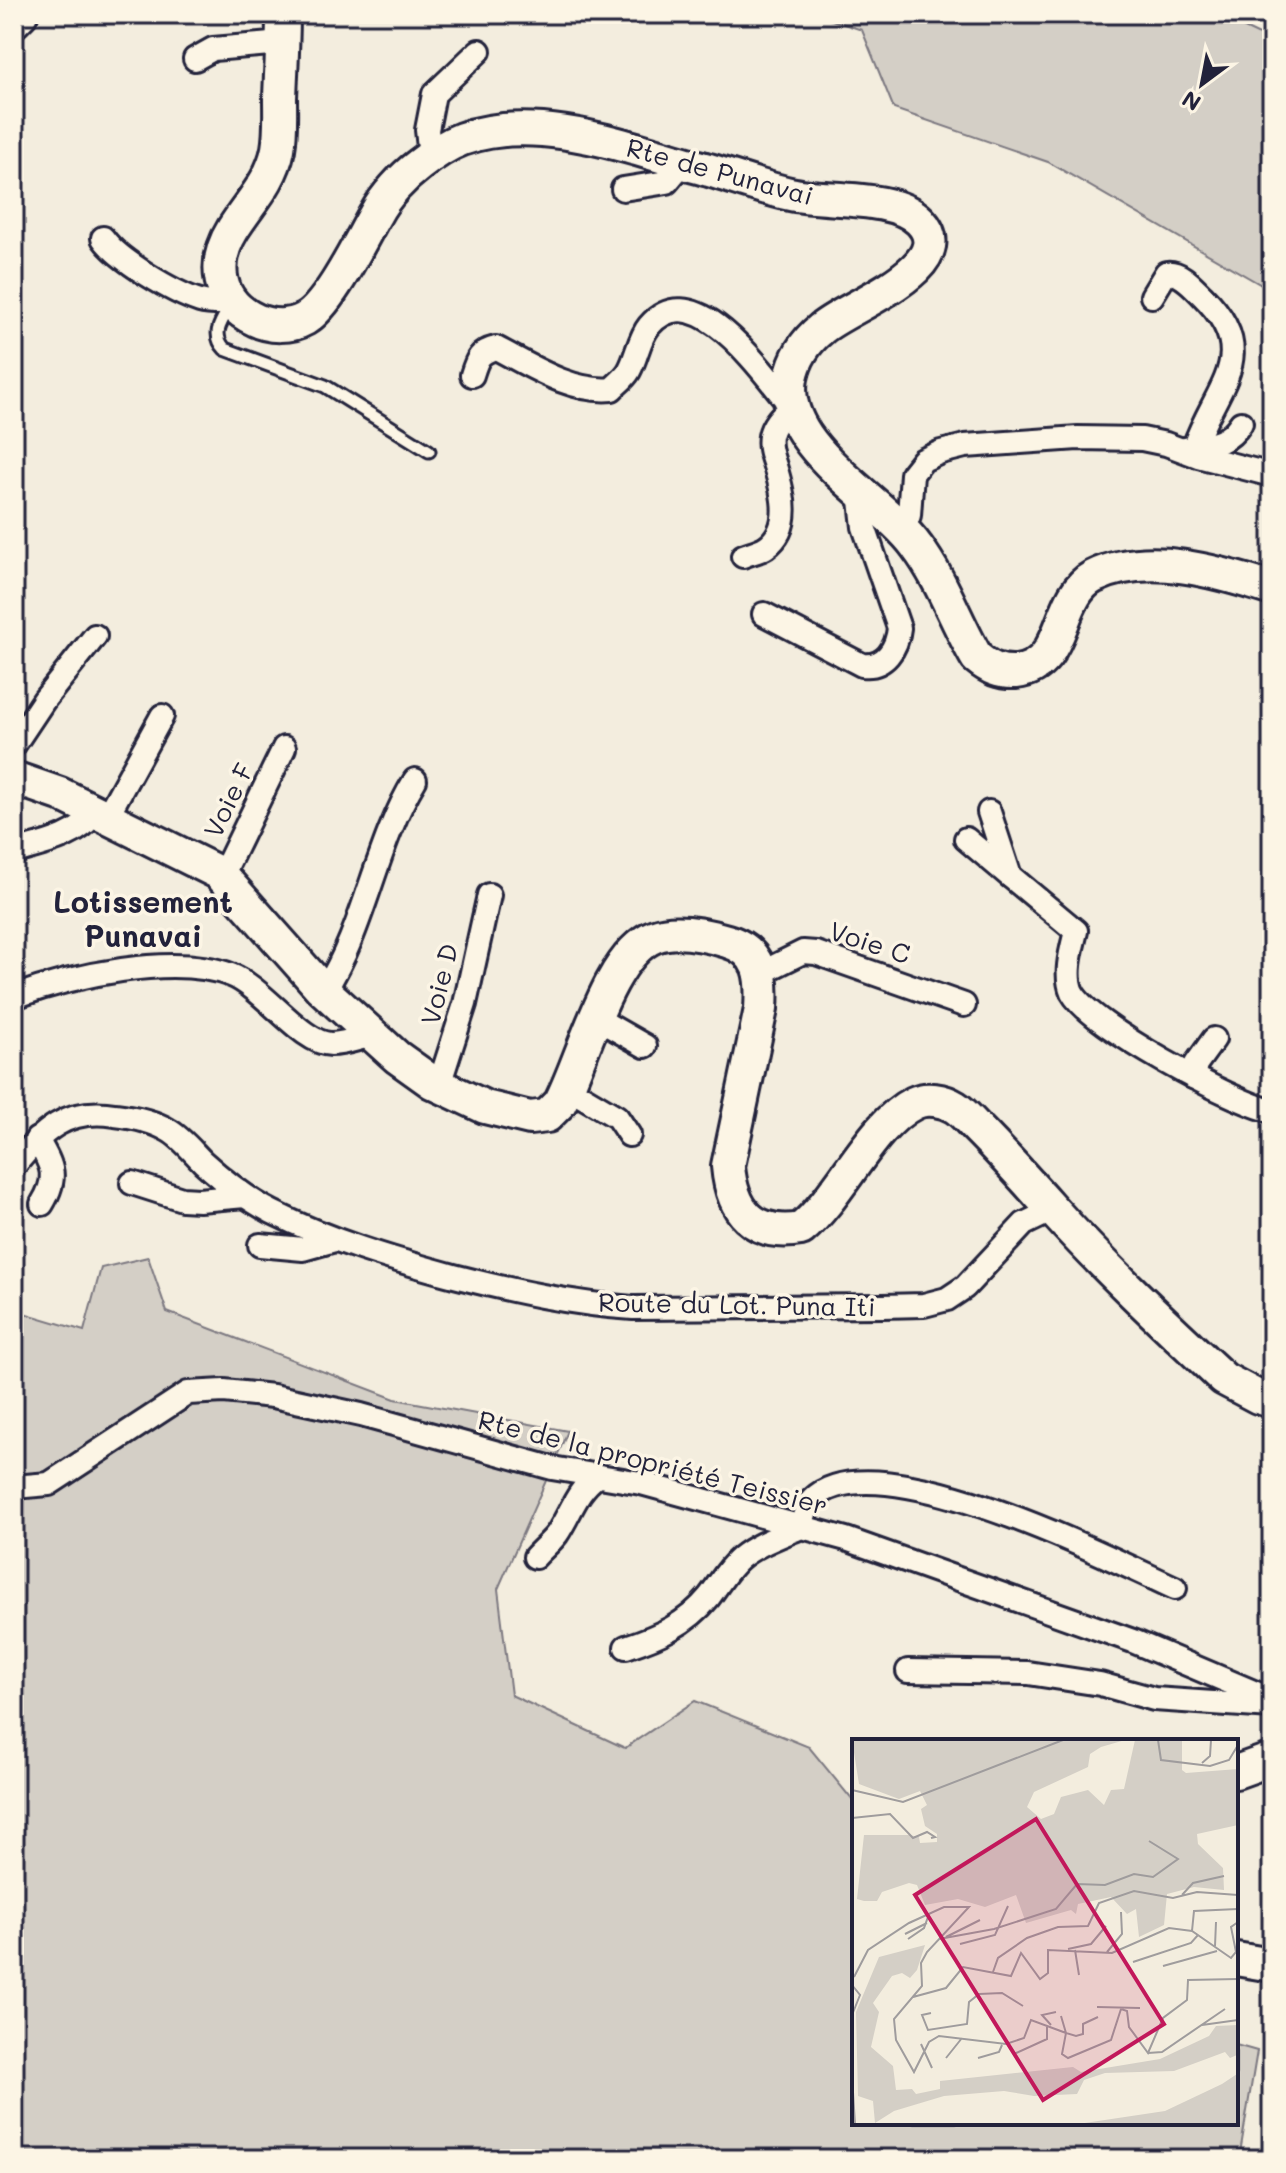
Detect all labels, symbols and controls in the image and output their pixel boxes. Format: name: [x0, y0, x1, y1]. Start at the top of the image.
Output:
north arrow: [1162, 44, 1242, 124]
text: N: [1176, 85, 1206, 118]
street label: Rte de Punavai: [623, 130, 817, 212]
street label: Voie F: [195, 757, 261, 843]
district label: Lotissement Punavai: [53, 881, 233, 955]
street label: Voie C: [825, 913, 915, 971]
street label: Voie D: [413, 940, 465, 1028]
street label: Route du Lot. Puna Iti: [598, 1285, 876, 1323]
street label: Rte de la propriété Teissier: [475, 1402, 831, 1522]
inset map: [852, 1739, 1238, 2125]

